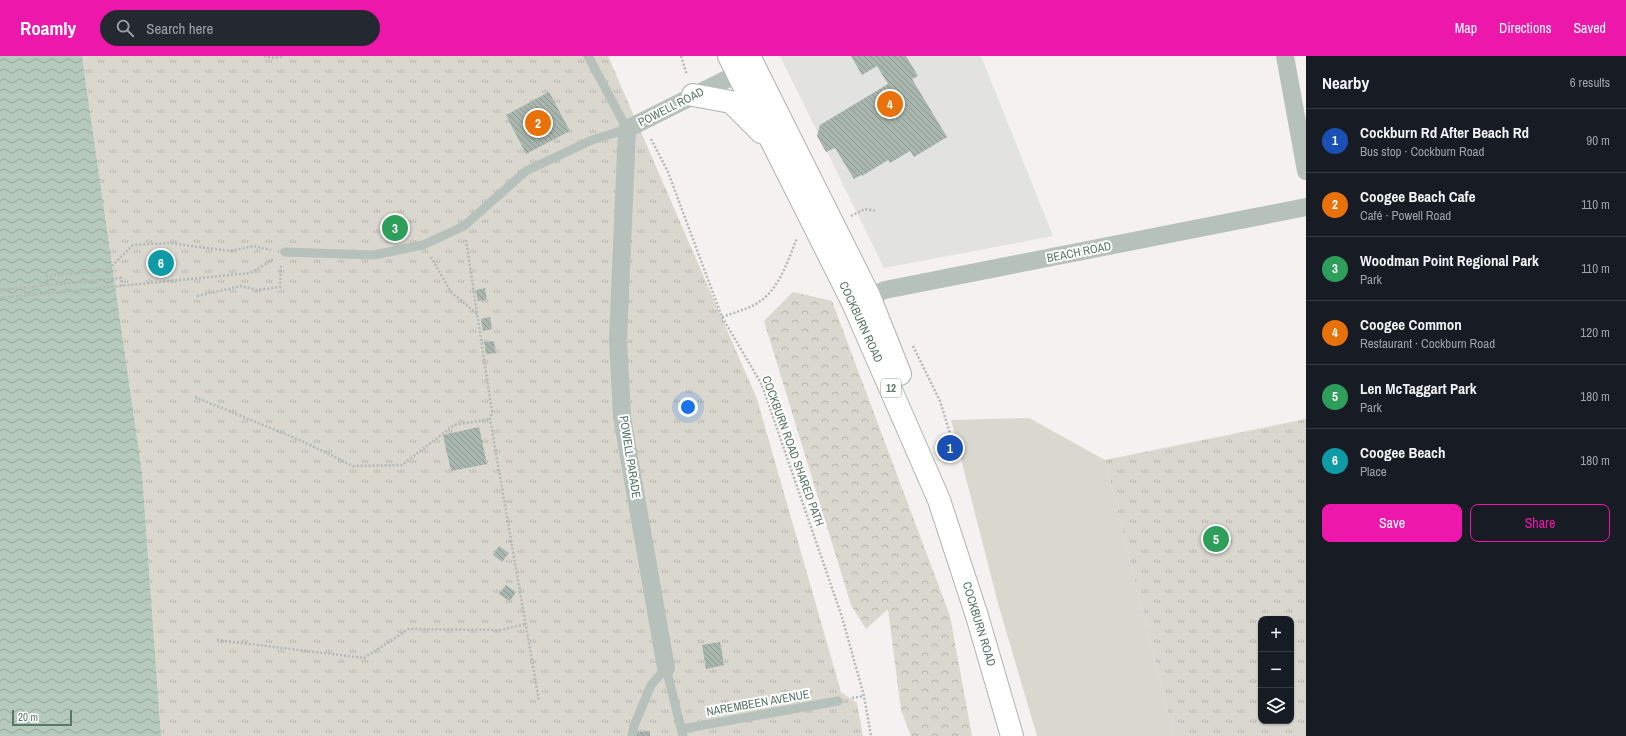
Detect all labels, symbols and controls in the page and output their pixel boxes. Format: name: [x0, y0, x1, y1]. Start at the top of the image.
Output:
search box: [100, 10, 380, 46]
text: Roamly: [20, 15, 76, 41]
icon: search: [114, 17, 136, 39]
text: Search here: [146, 18, 213, 39]
text: Map: [1455, 19, 1477, 37]
text: Directions: [1499, 19, 1551, 37]
text: Saved: [1573, 19, 1606, 37]
text: Nearby: [1322, 71, 1369, 94]
text: 6 results: [1570, 74, 1610, 91]
street label: POWELL ROAD: [635, 84, 707, 130]
pin: 4: [877, 89, 903, 119]
pin: 2: [525, 108, 551, 138]
text: Cockburn Rd After Beach Rd: [1360, 122, 1529, 143]
text: 1: [1332, 132, 1338, 149]
text: 90 m: [1586, 132, 1610, 149]
text: Bus stop · Cockburn Road: [1360, 143, 1484, 160]
text: Coogee Beach Cafe: [1360, 186, 1476, 207]
text: 2: [1332, 196, 1338, 213]
text: 110 m: [1581, 196, 1610, 213]
text: Café · Powell Road: [1360, 207, 1451, 224]
pin: 3: [382, 213, 408, 243]
street label: BEACH ROAD: [1046, 238, 1112, 266]
pin: 6: [148, 248, 174, 278]
text: Woodman Point Regional Park: [1360, 250, 1539, 271]
text: 3: [1332, 260, 1338, 277]
text: 110 m: [1581, 260, 1610, 277]
text: Park: [1360, 271, 1382, 288]
street label: COCKBURN ROAD: [835, 279, 887, 365]
text: Coogee Common: [1360, 314, 1462, 335]
text: 4: [1332, 324, 1338, 341]
text: 120 m: [1580, 324, 1610, 341]
text: Restaurant · Cockburn Road: [1360, 335, 1495, 352]
street label: COCKBURN ROAD SHARED PATH: [758, 374, 828, 528]
text: Len McTaggart Park: [1360, 378, 1477, 399]
road number: 12: [881, 379, 901, 397]
text: 5: [1332, 388, 1338, 405]
text: 180 m: [1580, 388, 1610, 405]
your location: [678, 397, 698, 417]
text: Park: [1360, 399, 1382, 416]
street label: POWELL PARADE: [616, 415, 644, 499]
pin: 1: [937, 433, 963, 463]
text: Coogee Beach: [1360, 442, 1445, 463]
text: 6: [1332, 452, 1338, 469]
text: 180 m: [1580, 452, 1610, 469]
text: Place: [1360, 463, 1387, 480]
button: Save: [1322, 504, 1462, 542]
button: Share: [1470, 504, 1610, 542]
pin: 5: [1203, 524, 1229, 554]
street label: COCKBURN ROAD: [959, 580, 999, 668]
map controls: [1258, 616, 1294, 724]
button: +: [1258, 616, 1294, 652]
button: −: [1258, 652, 1294, 688]
street label: NAREMBEEN AVENUE: [705, 686, 811, 720]
button: layers: [1258, 688, 1294, 724]
scale bar: [12, 708, 72, 727]
text: 20 m: [18, 710, 38, 724]

